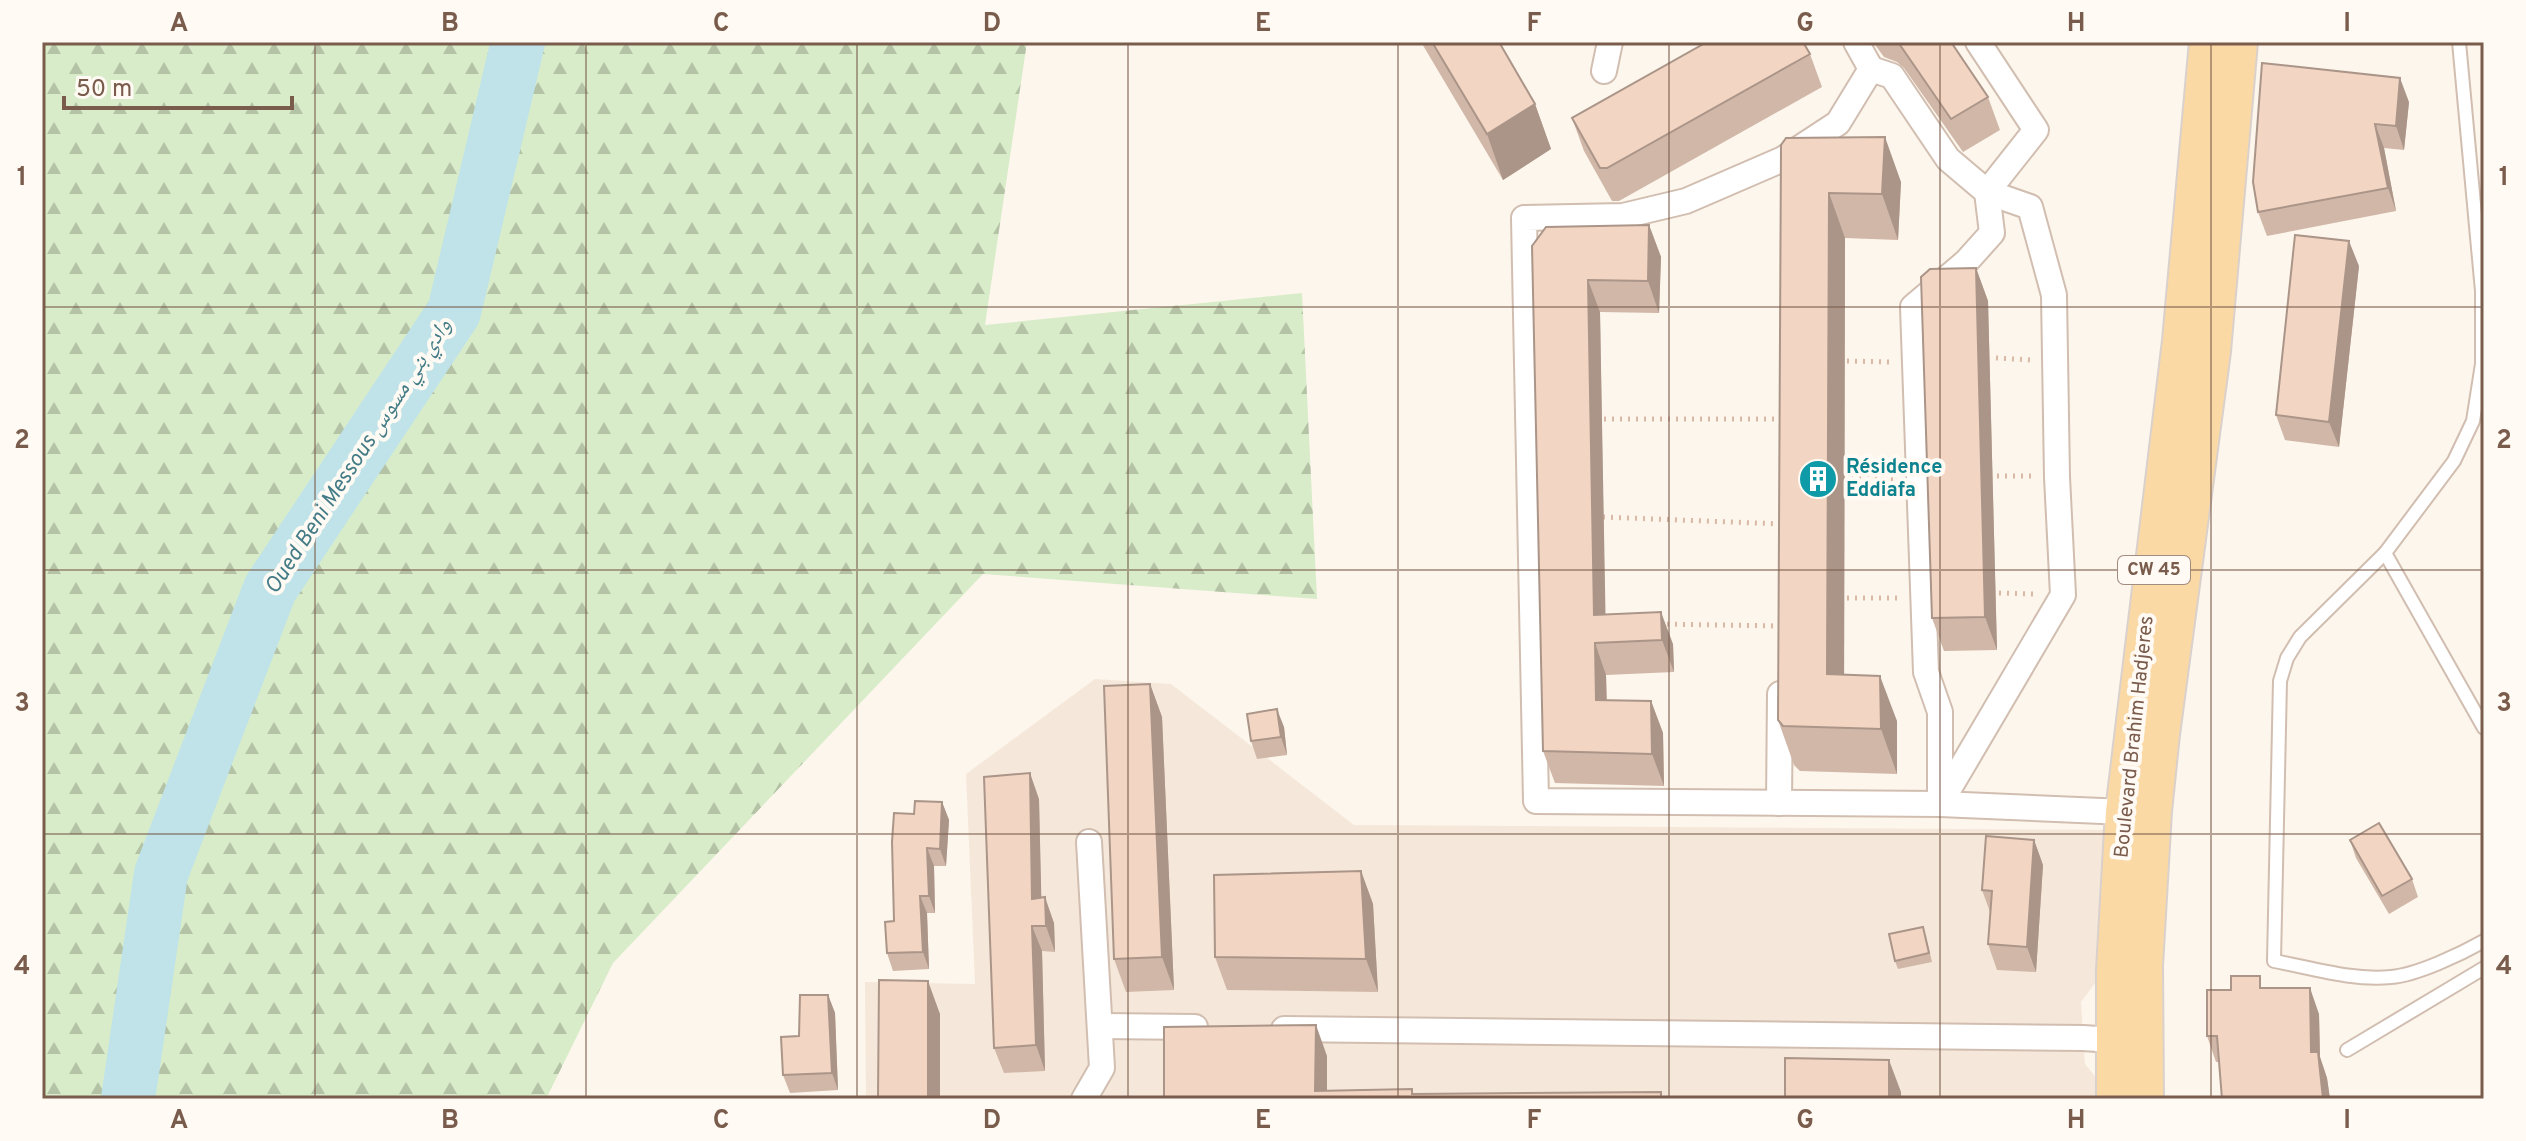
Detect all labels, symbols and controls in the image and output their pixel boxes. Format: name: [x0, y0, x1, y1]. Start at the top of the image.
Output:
text: A: [170, 8, 188, 41]
text: B: [441, 8, 459, 41]
text: C: [713, 8, 729, 41]
text: D: [983, 8, 1001, 41]
text: E: [1255, 8, 1271, 41]
text: F: [1527, 8, 1542, 41]
text: G: [1796, 8, 1814, 41]
text: H: [2067, 8, 2085, 41]
text: I: [2343, 8, 2351, 41]
scale bar: [64, 60, 292, 110]
text: 50 m: [76, 75, 132, 105]
text: 1: [17, 162, 27, 195]
text: 1: [2499, 162, 2509, 195]
water label: Oued Beni Messous وادي بني مسوس: [260, 314, 460, 601]
text: 2: [14, 425, 30, 458]
text: 2: [2496, 425, 2512, 458]
place label: Résidence Eddiafa: [1846, 455, 1942, 504]
building icon: Résidence Eddiafa: [1797, 458, 1839, 500]
road number: CW 45: [2118, 556, 2190, 584]
street label: Boulevard Brahim Hadjeres: [2109, 615, 2161, 859]
text: 3: [14, 688, 30, 721]
text: 3: [2496, 688, 2512, 721]
text: 4: [14, 951, 30, 984]
text: 4: [2496, 951, 2512, 984]
text: A: [170, 1105, 188, 1138]
text: B: [441, 1105, 459, 1138]
text: C: [713, 1105, 729, 1138]
text: D: [983, 1105, 1001, 1138]
text: E: [1255, 1105, 1271, 1138]
text: F: [1527, 1105, 1542, 1138]
text: G: [1796, 1105, 1814, 1138]
text: H: [2067, 1105, 2085, 1138]
text: I: [2343, 1105, 2351, 1138]

